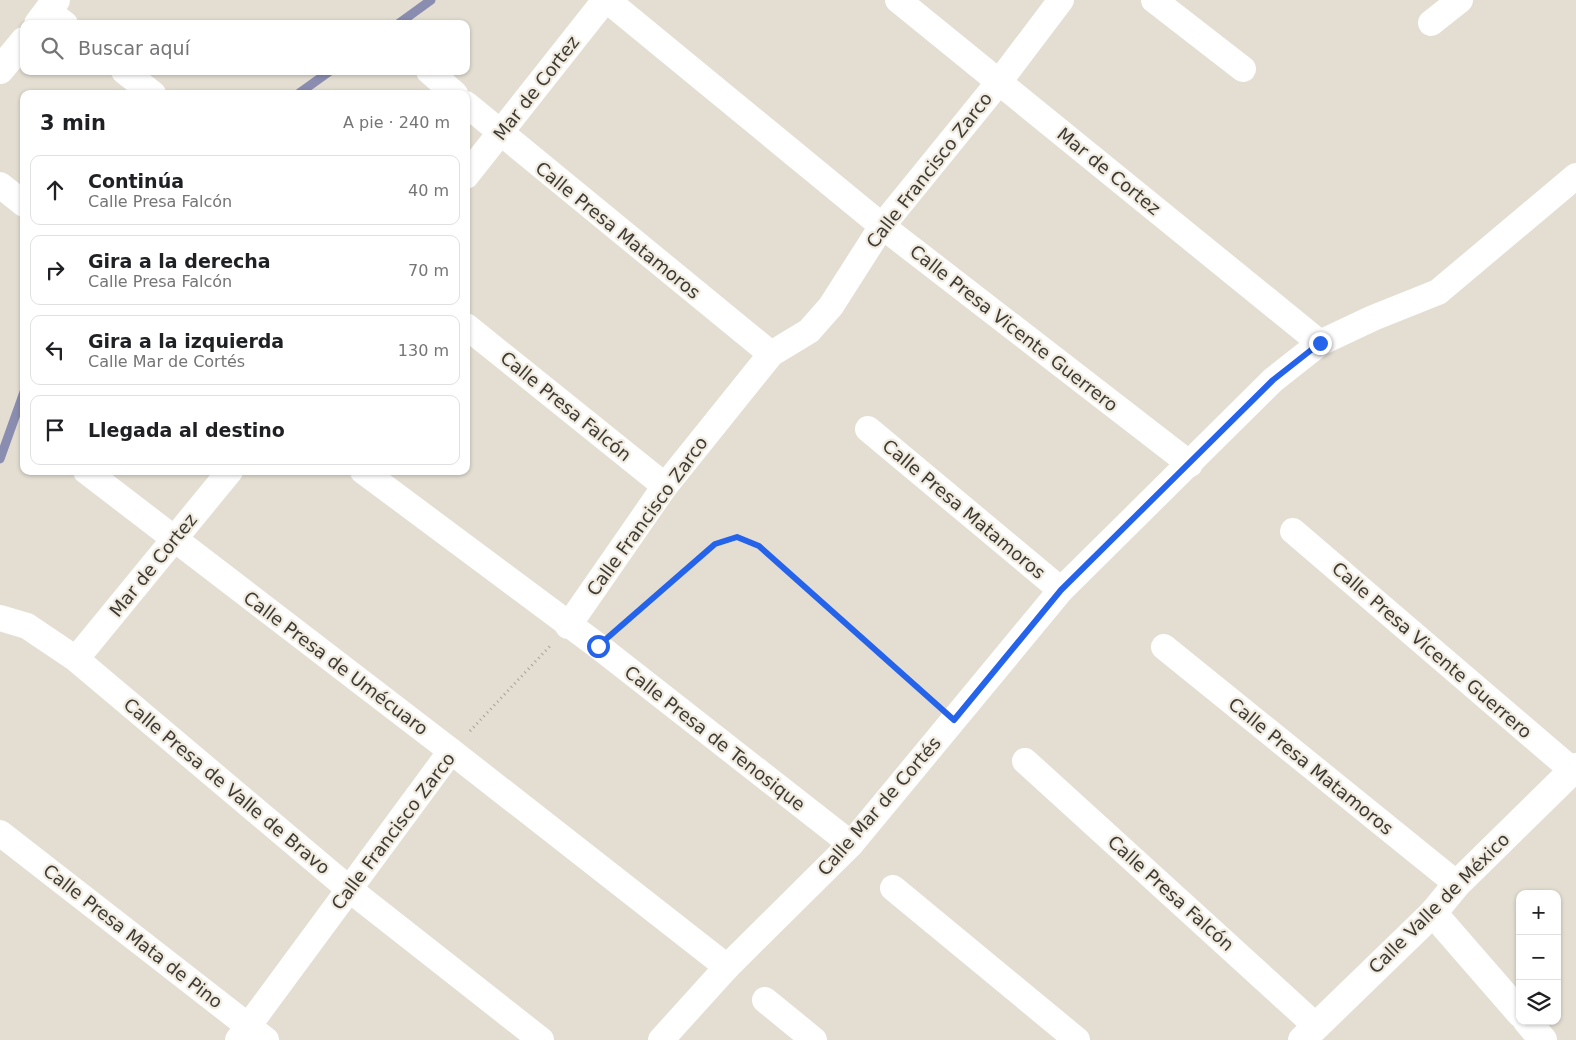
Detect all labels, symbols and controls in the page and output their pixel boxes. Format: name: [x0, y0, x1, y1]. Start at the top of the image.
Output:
search box: [20, 20, 470, 75]
street label: Mar de Cortez: [489, 32, 583, 144]
icon: search: [38, 34, 66, 62]
text: Buscar aquí: [78, 37, 190, 59]
street label: Calle Francisco Zarco: [862, 88, 996, 252]
text: 3 min: [40, 111, 106, 135]
text: A pie · 240 m: [343, 113, 450, 132]
street label: Mar de Cortez: [1053, 123, 1165, 219]
street label: Calle Presa Matamoros: [531, 157, 705, 303]
text: Continúa: [88, 170, 184, 192]
icon: ahead: [41, 176, 69, 204]
text: 40 m: [408, 181, 449, 200]
text: Calle Presa Falcón: [88, 192, 232, 211]
street label: Calle Presa Vicente Guerrero: [906, 240, 1122, 416]
text: Gira a la derecha: [88, 250, 271, 272]
icon: right: [41, 256, 69, 284]
text: 70 m: [408, 261, 449, 280]
text: Calle Presa Falcón: [88, 272, 232, 291]
text: Gira a la izquierda: [88, 330, 284, 352]
route end: [1309, 332, 1332, 355]
icon: left: [41, 336, 69, 364]
text: 130 m: [398, 341, 449, 360]
street label: Calle Presa Falcón: [496, 347, 636, 465]
text: Calle Mar de Cortés: [88, 352, 245, 371]
icon: arrive: [41, 416, 69, 444]
text: Llegada al destino: [88, 419, 285, 441]
street label: Calle Francisco Zarco: [582, 432, 712, 600]
street label: Calle Presa Matamoros: [878, 435, 1050, 583]
street label: Mar de Cortez: [105, 509, 201, 621]
street label: Calle Presa Vicente Guerrero: [1328, 557, 1536, 743]
street label: Calle Presa de Umécuaro: [240, 587, 432, 739]
route start: [587, 635, 610, 658]
street label: Calle Presa de Tenosique: [621, 661, 809, 815]
street label: Calle Presa Matamoros: [1224, 693, 1398, 839]
street label: Calle Presa de Valle de Bravo: [120, 694, 334, 878]
street label: Calle Mar de Cortés: [813, 732, 945, 880]
street label: Calle Francisco Zarco: [327, 748, 459, 914]
street label: Calle Valle de México: [1364, 828, 1514, 978]
street label: Calle Presa Falcón: [1104, 831, 1238, 955]
street label: Calle Presa Mata de Pino: [39, 860, 227, 1012]
map controls: [1516, 890, 1561, 1025]
button: +: [1516, 890, 1561, 935]
button: −: [1516, 935, 1561, 980]
button: layers: [1516, 980, 1561, 1025]

